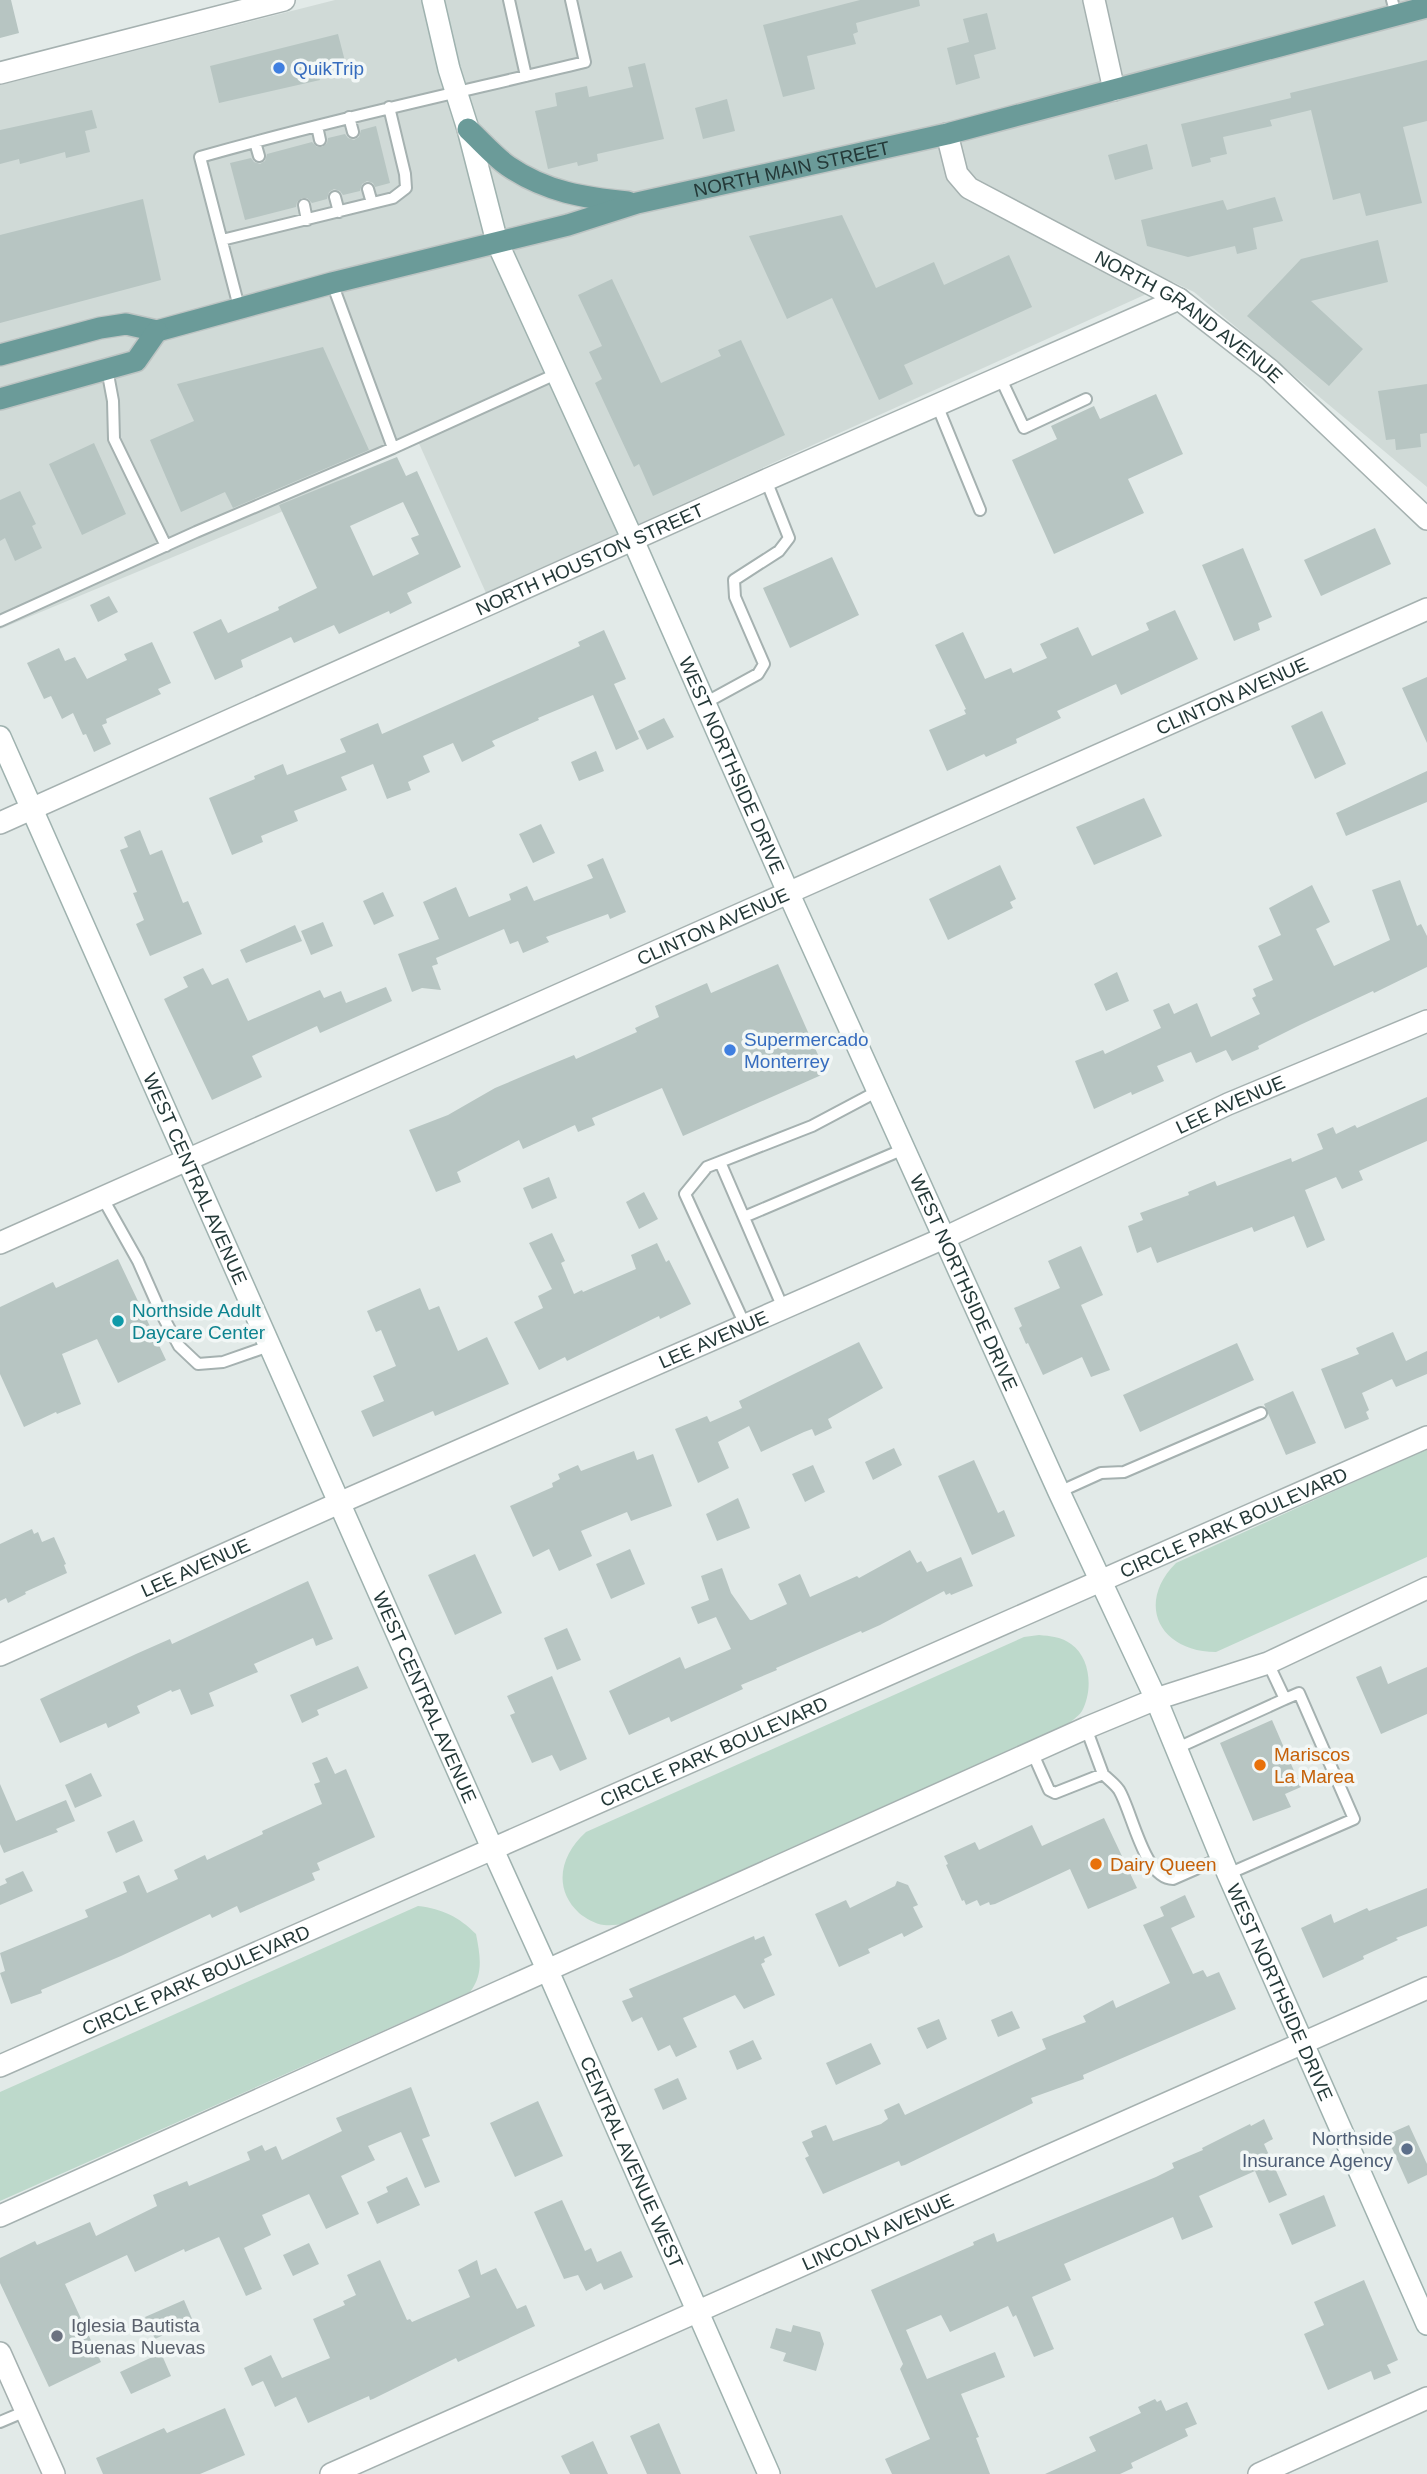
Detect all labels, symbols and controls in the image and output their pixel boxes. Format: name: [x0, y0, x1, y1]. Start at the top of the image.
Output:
place label: QuikTrip: [293, 58, 364, 79]
marker: QuikTrip: [271, 60, 287, 76]
street label: NORTH MAIN STREET: [692, 136, 892, 201]
street label: NORTH GRAND AVENUE: [1092, 246, 1287, 387]
street label: NORTH HOUSTON STREET: [472, 499, 707, 619]
street label: WEST NORTHSIDE DRIVE: [675, 653, 789, 877]
street label: CLINTON AVENUE: [1153, 653, 1311, 739]
street label: CLINTON AVENUE: [634, 883, 792, 969]
place label: Supermercado Monterrey: [744, 1029, 869, 1072]
marker: Supermercado Monterrey: [722, 1042, 738, 1058]
street label: WEST CENTRAL AVENUE: [140, 1070, 252, 1288]
street label: LEE AVENUE: [1172, 1071, 1288, 1138]
street label: WEST NORTHSIDE DRIVE: [906, 1171, 1022, 1394]
place label: Northside Adult Daycare Center: [132, 1300, 266, 1343]
street label: LEE AVENUE: [655, 1306, 771, 1372]
marker: Northside Adult Daycare Center: [110, 1313, 126, 1329]
street label: CIRCLE PARK BOULEVARD: [1116, 1463, 1351, 1582]
street label: LEE AVENUE: [138, 1534, 253, 1601]
street label: WEST CENTRAL AVENUE: [369, 1588, 481, 1806]
street label: CIRCLE PARK BOULEVARD: [597, 1692, 831, 1811]
place label: Mariscos La Marea: [1274, 1744, 1355, 1787]
marker: Mariscos La Marea: [1252, 1757, 1268, 1773]
place label: Dairy Queen: [1110, 1854, 1217, 1875]
marker: Dairy Queen: [1088, 1856, 1104, 1872]
street label: WEST NORTHSIDE DRIVE: [1223, 1880, 1337, 2104]
street label: CIRCLE PARK BOULEVARD: [79, 1920, 313, 2039]
street label: CENTRAL AVENUE WEST: [576, 2053, 688, 2272]
place label: Northside Insurance Agency: [1242, 2128, 1393, 2171]
marker: Northside Insurance Agency: [1399, 2141, 1415, 2157]
street label: LINCOLN AVENUE: [799, 2189, 957, 2274]
place label: Iglesia Bautista Buenas Nuevas: [71, 2315, 205, 2358]
marker: Iglesia Bautista Buenas Nuevas: [49, 2328, 65, 2344]

